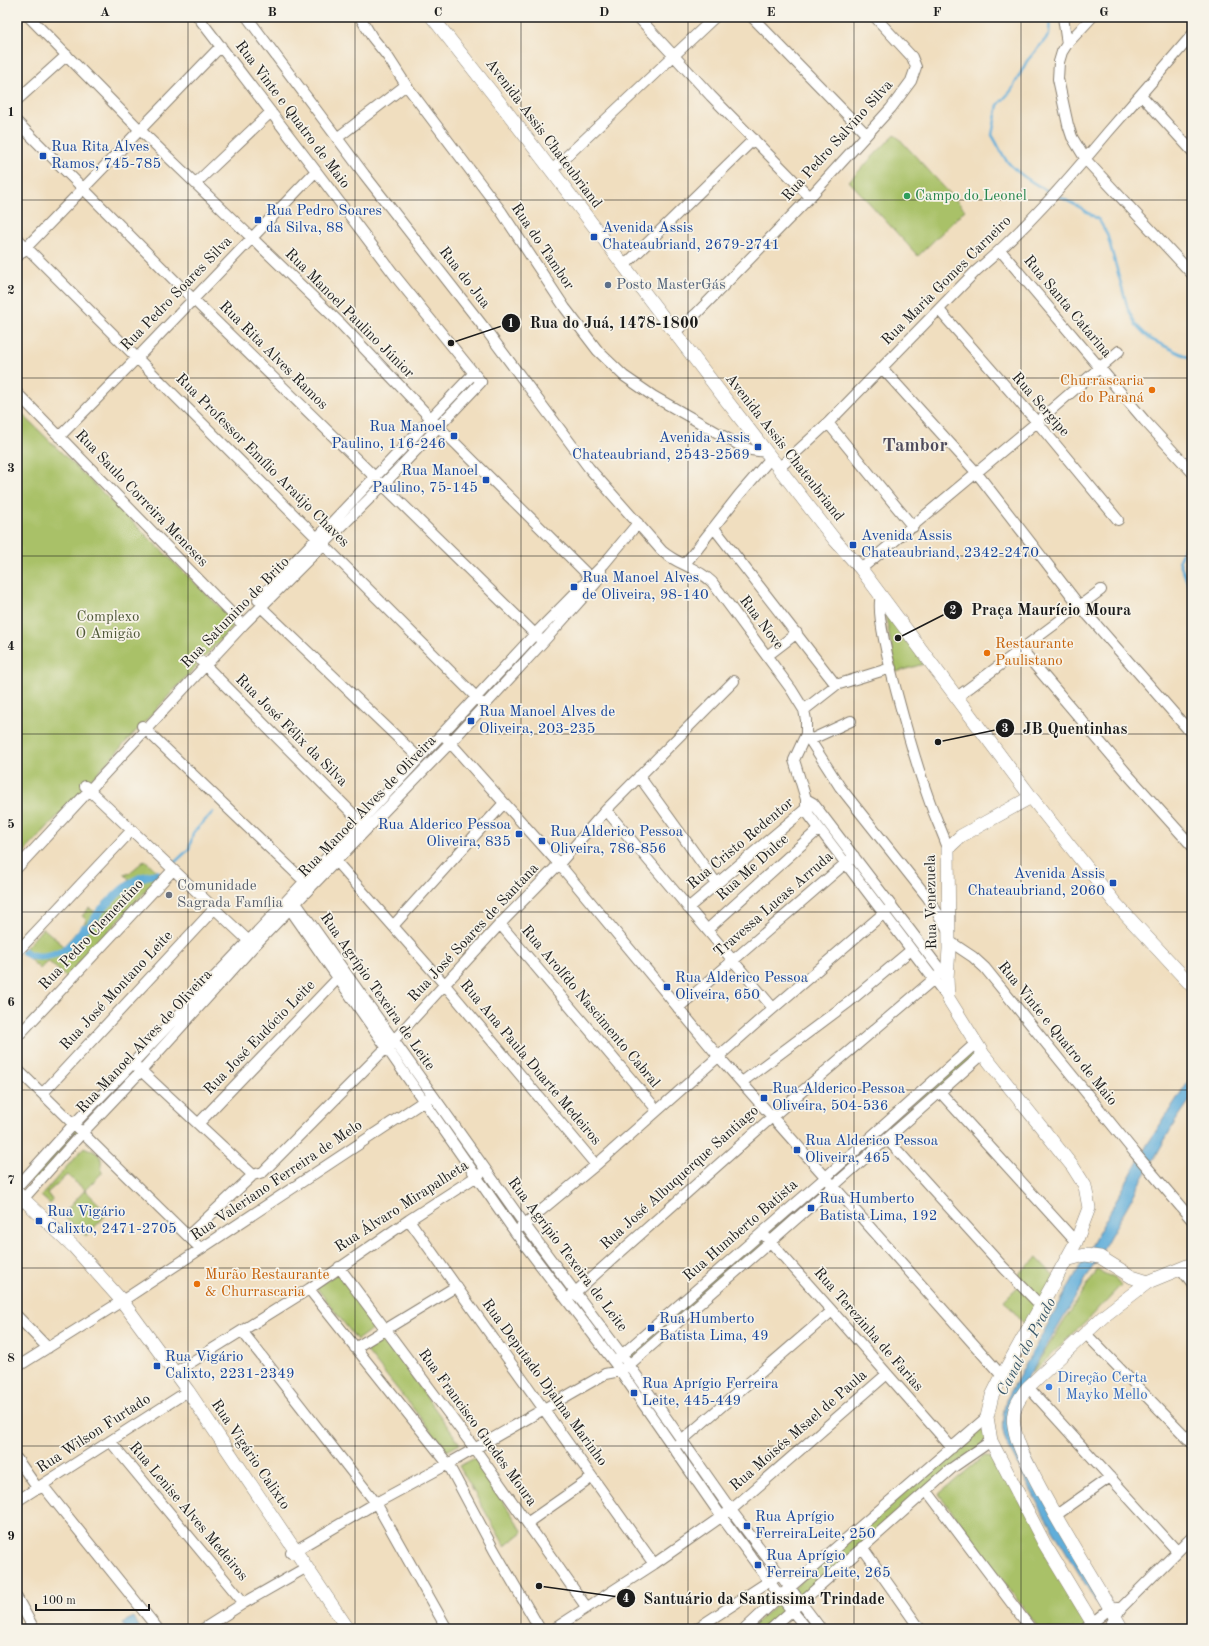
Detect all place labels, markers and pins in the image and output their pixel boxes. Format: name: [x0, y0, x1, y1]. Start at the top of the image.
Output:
place label: Rua Rita Alves Ramos, 745-785: [51, 140, 161, 172]
marker: Rua Rita Alves Ramos, 745-785: [38, 151, 48, 161]
place label: Campo do Leonel: [915, 189, 1027, 204]
marker: Campo do Leonel: [902, 191, 912, 201]
place label: Rua Pedro Soares da Silva, 88: [266, 204, 382, 236]
marker: Rua Pedro Soares da Silva, 88: [253, 215, 263, 225]
place label: Avenida Assis Chateaubriand, 2679-2741: [602, 221, 780, 253]
marker: Avenida Assis Chateaubriand, 2679-2741: [589, 232, 599, 242]
place label: Posto MasterGás: [616, 278, 726, 293]
marker: Posto MasterGás: [603, 280, 613, 290]
callout: Rua do Juá, 1478-1800: [501, 309, 706, 337]
place label: Churrascaria do Paraná: [1060, 374, 1145, 406]
marker: Churrascaria do Paraná: [1147, 385, 1157, 395]
place label: Rua Manoel Paulino, 116-246: [331, 420, 446, 452]
marker: Rua Manoel Paulino, 116-246: [449, 431, 459, 441]
place label: Avenida Assis Chateaubriand, 2543-2569: [572, 431, 750, 463]
marker: Avenida Assis Chateaubriand, 2543-2569: [753, 442, 763, 452]
place label: Rua Manoel Paulino, 75-145: [372, 464, 478, 496]
marker: Rua Manoel Paulino, 75-145: [481, 475, 491, 485]
place label: Avenida Assis Chateaubriand, 2342-2470: [861, 529, 1039, 561]
marker: Avenida Assis Chateaubriand, 2342-2470: [848, 540, 858, 550]
place label: Rua Manoel Alves de Oliveira, 98-140: [582, 571, 709, 603]
marker: Rua Manoel Alves de Oliveira, 98-140: [569, 582, 579, 592]
callout: Praça Maurício Moura: [943, 596, 1139, 624]
place label: Restaurante Paulistano: [995, 637, 1074, 669]
marker: Restaurante Paulistano: [982, 648, 992, 658]
place label: Rua Manoel Alves de Oliveira, 203-235: [479, 705, 615, 737]
callout: JB Quentinhas: [995, 714, 1135, 742]
marker: Rua Manoel Alves de Oliveira, 203-235: [466, 716, 476, 726]
place label: Rua Alderico Pessoa Oliveira, 835: [378, 818, 512, 850]
place label: Rua Alderico Pessoa Oliveira, 786-856: [550, 825, 684, 857]
marker: Rua Alderico Pessoa Oliveira, 835: [514, 829, 524, 839]
marker: Rua Alderico Pessoa Oliveira, 786-856: [537, 836, 547, 846]
place label: Avenida Assis Chateaubriand, 2060: [967, 867, 1105, 899]
marker: Avenida Assis Chateaubriand, 2060: [1108, 878, 1118, 888]
place label: Comunidade Sagrada Família: [177, 879, 283, 911]
marker: Comunidade Sagrada Família: [164, 890, 174, 900]
place label: Rua Alderico Pessoa Oliveira, 650: [675, 971, 809, 1003]
marker: Rua Alderico Pessoa Oliveira, 650: [662, 982, 672, 992]
place label: Rua Alderico Pessoa Oliveira, 504-536: [772, 1082, 906, 1114]
marker: Rua Alderico Pessoa Oliveira, 504-536: [759, 1093, 769, 1103]
place label: Rua Alderico Pessoa Oliveira, 465: [805, 1134, 939, 1166]
marker: Rua Alderico Pessoa Oliveira, 465: [792, 1145, 802, 1155]
place label: Rua Humberto Batista Lima, 192: [819, 1192, 937, 1224]
marker: Rua Humberto Batista Lima, 192: [806, 1203, 816, 1213]
place label: Rua Vigário Calixto, 2471-2705: [47, 1205, 177, 1237]
marker: Rua Vigário Calixto, 2471-2705: [34, 1216, 44, 1226]
place label: Murão Restaurante & Churrascaria: [205, 1268, 330, 1300]
marker: Murão Restaurante & Churrascaria: [192, 1279, 202, 1289]
place label: Rua Humberto Batista Lima, 49: [659, 1312, 769, 1344]
marker: Rua Humberto Batista Lima, 49: [646, 1323, 656, 1333]
place label: Rua Vigário Calixto, 2231-2349: [165, 1350, 295, 1382]
marker: Rua Vigário Calixto, 2231-2349: [152, 1361, 162, 1371]
place label: Direção Certa | Mayko Mello: [1057, 1371, 1148, 1403]
place label: Rua Aprígio Ferreira Leite, 445-449: [642, 1377, 779, 1409]
marker: Direção Certa | Mayko Mello: [1044, 1382, 1054, 1392]
marker: Rua Aprígio Ferreira Leite, 445-449: [629, 1388, 639, 1398]
place label: Rua Aprígio FerreiraLeite, 250: [755, 1510, 875, 1542]
marker: Rua Aprígio FerreiraLeite, 250: [742, 1521, 752, 1531]
place label: Rua Aprígio Ferreira Leite, 265: [766, 1549, 891, 1581]
marker: Rua Aprígio Ferreira Leite, 265: [753, 1560, 763, 1570]
callout: Santuário da Santissima Trindade: [616, 1584, 893, 1612]

